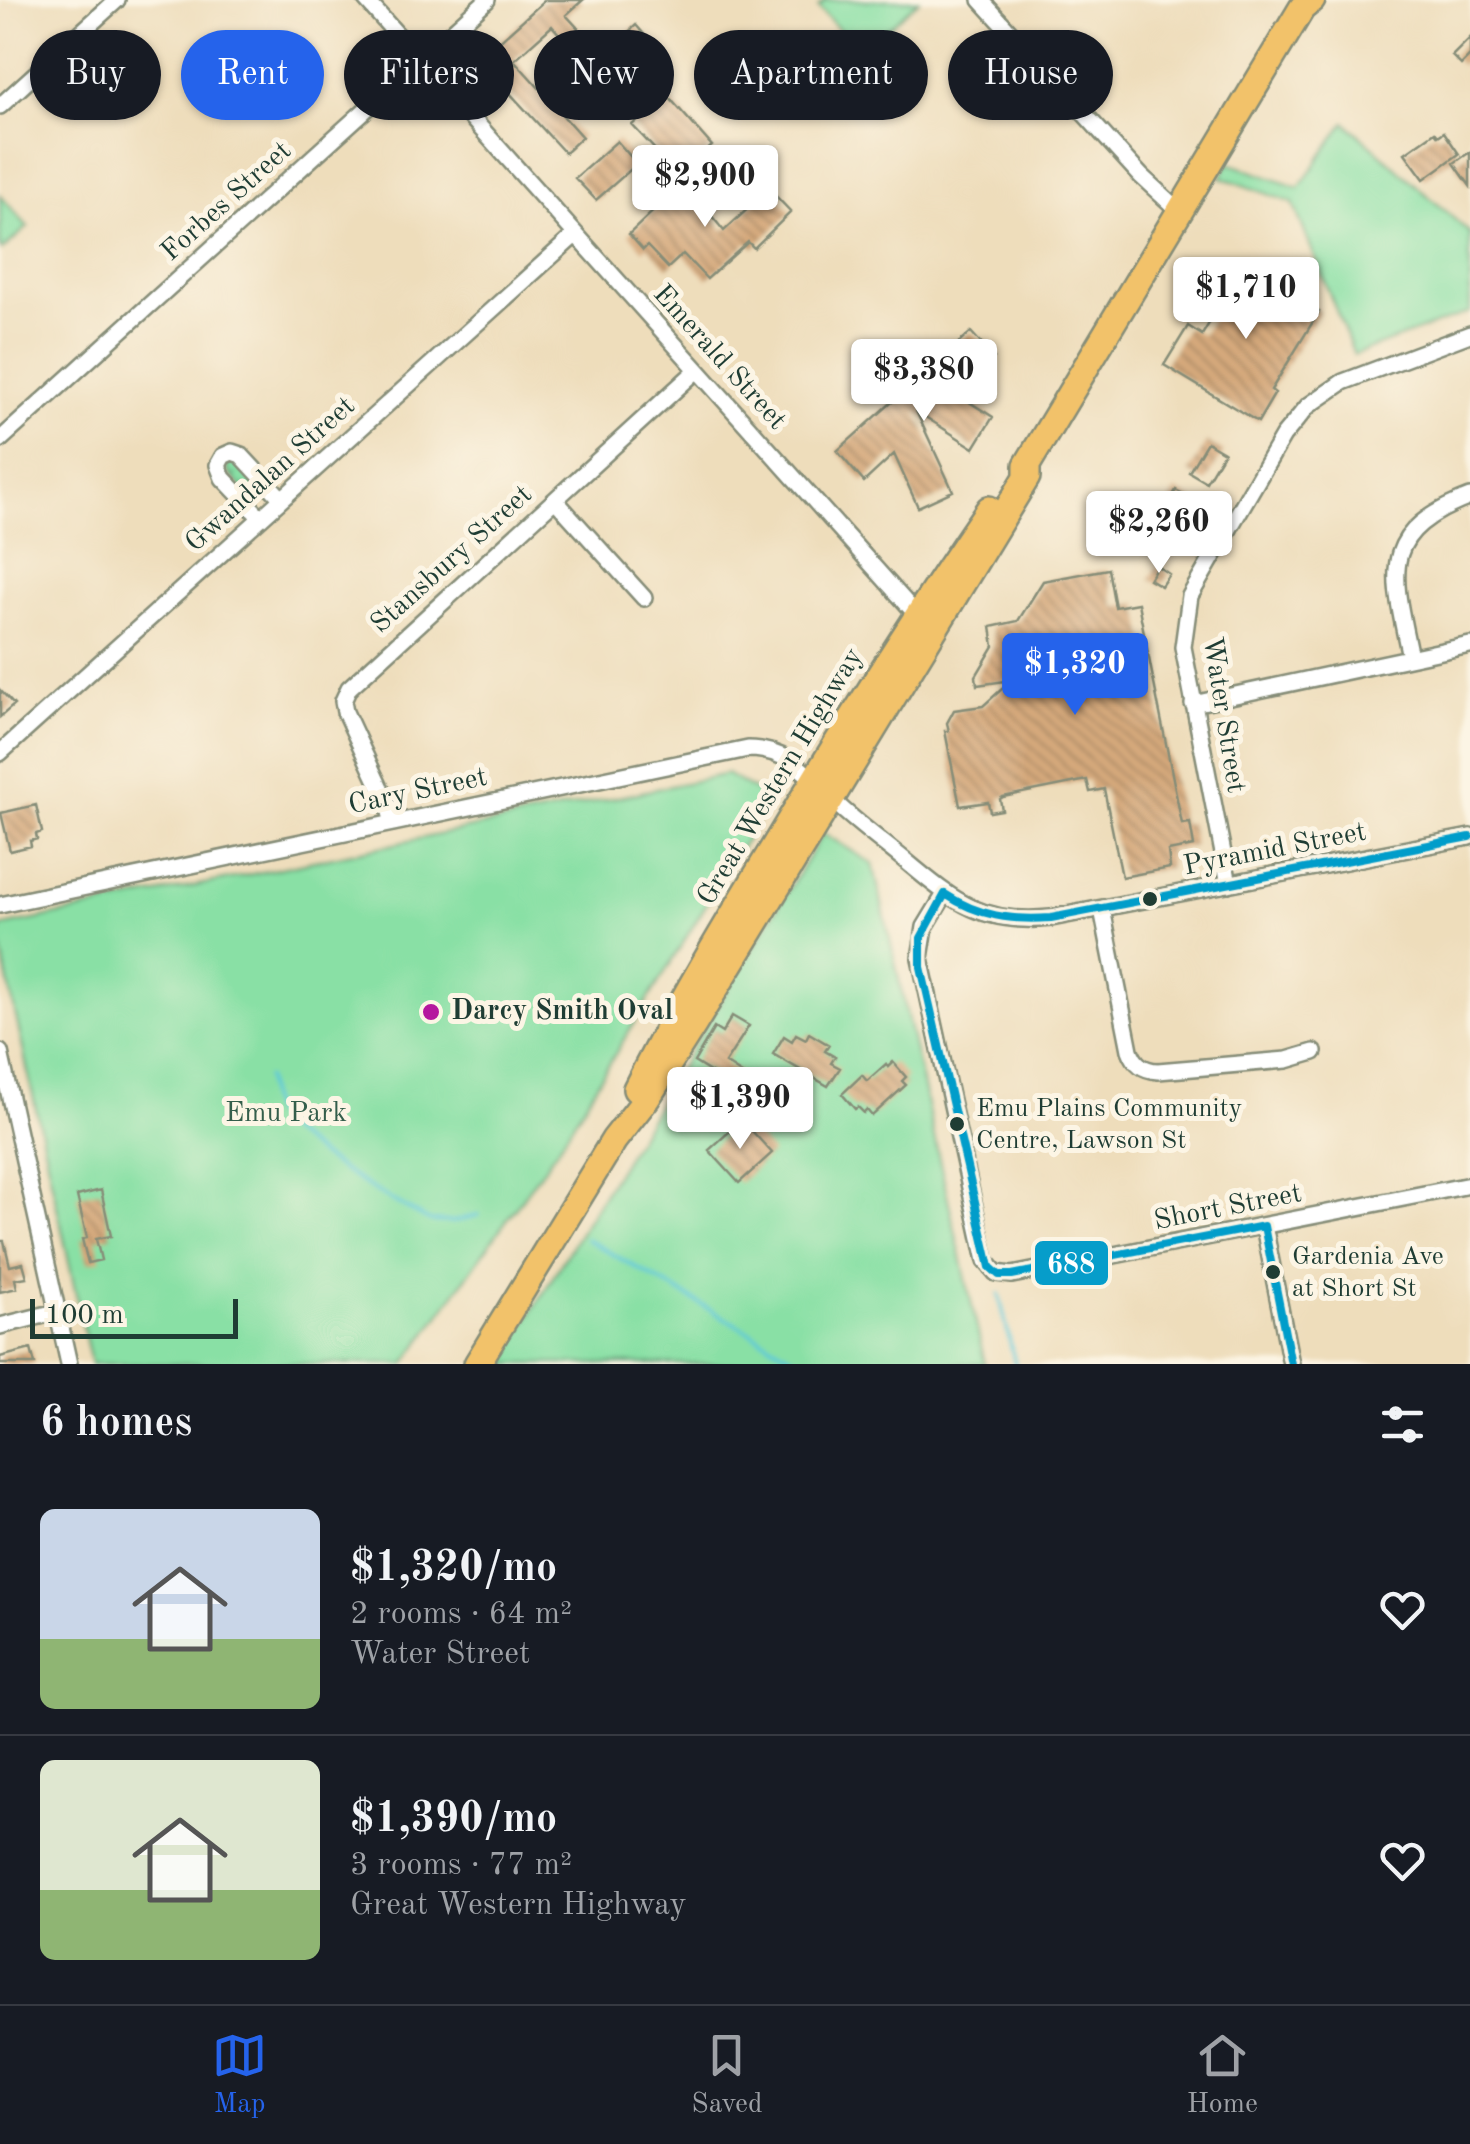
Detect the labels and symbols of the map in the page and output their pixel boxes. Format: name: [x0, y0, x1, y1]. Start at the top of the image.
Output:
street label: Forbes Street: [157, 137, 297, 267]
pin: $2,900: [624, 145, 786, 230]
pin: $1,710: [1165, 257, 1327, 342]
street label: Emerald Street: [647, 280, 791, 436]
pin: $3,380: [843, 339, 1005, 424]
street label: Gwandalan Street: [181, 392, 361, 558]
street label: Stansbury Street: [366, 481, 538, 639]
pin: $2,260: [1078, 491, 1240, 576]
pin: $1,320: [994, 633, 1156, 718]
street label: Water Street: [1197, 635, 1249, 795]
street label: Great Western Highway: [693, 643, 869, 910]
street label: Cary Street: [346, 764, 490, 820]
street label: Pyramid Street: [1181, 819, 1369, 881]
unlabelled marker: [1140, 889, 1160, 909]
place label: Darcy Smith Oval: [451, 998, 674, 1026]
marker: Darcy Smith Oval: [420, 1001, 442, 1023]
pin: $1,390: [659, 1067, 821, 1152]
place label: Emu Plains Community Centre, Lawson St: [976, 1096, 1243, 1154]
park label: Emu Park: [225, 1100, 347, 1128]
marker: Emu Plains Community Centre, Lawson St: [947, 1114, 967, 1134]
street label: Short Street: [1152, 1180, 1304, 1236]
line badge: 688: [1033, 1239, 1110, 1287]
place label: Gardenia Ave at Short St: [1292, 1244, 1444, 1302]
text: 688: [1047, 1252, 1095, 1280]
marker: Gardenia Ave at Short St: [1263, 1262, 1283, 1282]
scale bar: [30, 1294, 238, 1338]

